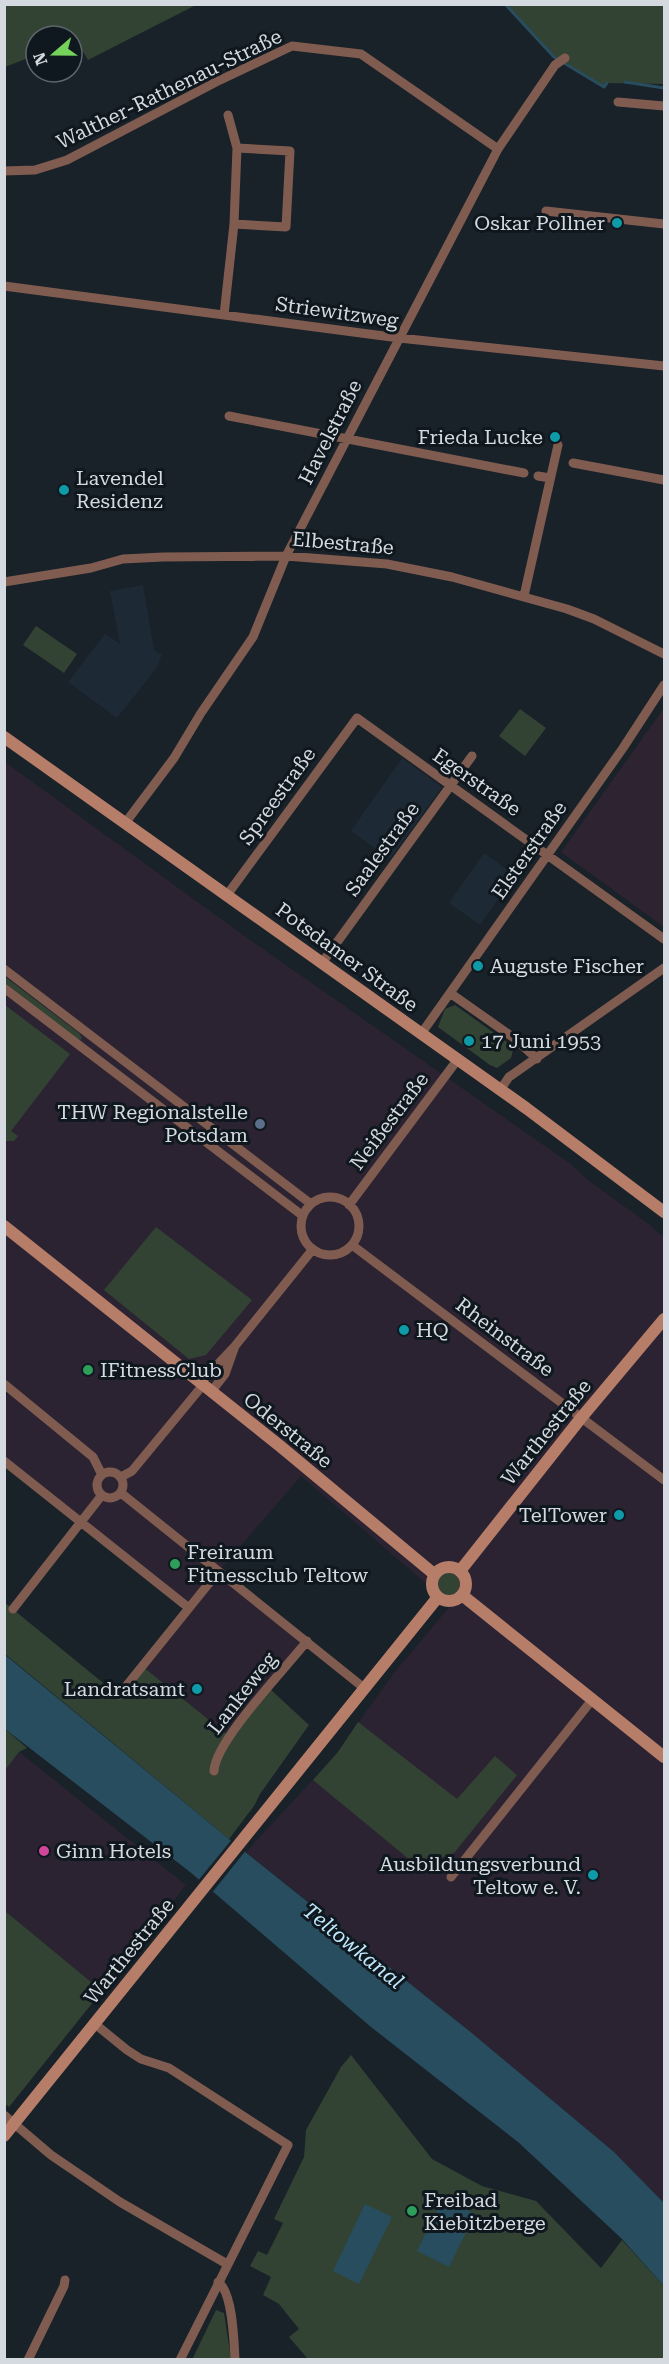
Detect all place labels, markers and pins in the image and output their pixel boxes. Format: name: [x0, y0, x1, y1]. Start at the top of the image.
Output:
place label: Oskar Pollner: [474, 211, 605, 235]
marker: Oskar Pollner: [610, 216, 624, 230]
place label: Frieda Lucke: [418, 425, 543, 449]
marker: Frieda Lucke: [548, 430, 562, 444]
place label: Lavendel Residenz: [76, 466, 164, 513]
marker: Lavendel Residenz: [57, 483, 71, 497]
place label: Auguste Fischer: [490, 954, 644, 978]
marker: Auguste Fischer: [471, 959, 485, 973]
place label: 17 Juni 1953: [481, 1029, 601, 1053]
marker: 17 Juni 1953: [462, 1034, 476, 1048]
place label: THW Regionalstelle Potsdam: [57, 1100, 248, 1147]
marker: THW Regionalstelle Potsdam: [253, 1117, 267, 1131]
place label: HQ: [416, 1318, 449, 1342]
marker: HQ: [397, 1323, 411, 1337]
place label: IFitnessClub: [100, 1358, 222, 1382]
marker: IFitnessClub: [81, 1363, 95, 1377]
place label: TelTower: [519, 1503, 607, 1527]
marker: TelTower: [612, 1508, 626, 1522]
place label: Freiraum Fitnessclub Teltow: [187, 1540, 368, 1587]
marker: Freiraum Fitnessclub Teltow: [168, 1557, 182, 1571]
place label: Landratsamt: [64, 1677, 186, 1701]
marker: Landratsamt: [190, 1682, 204, 1696]
place label: Ginn Hotels: [56, 1839, 171, 1863]
marker: Ginn Hotels: [37, 1844, 51, 1858]
place label: Ausbildungsverbund Teltow e. V.: [380, 1852, 581, 1899]
marker: Ausbildungsverbund Teltow e. V.: [586, 1868, 600, 1882]
place label: Freibad Kiebitzberge: [424, 2188, 546, 2235]
marker: Freibad Kiebitzberge: [405, 2204, 419, 2218]

